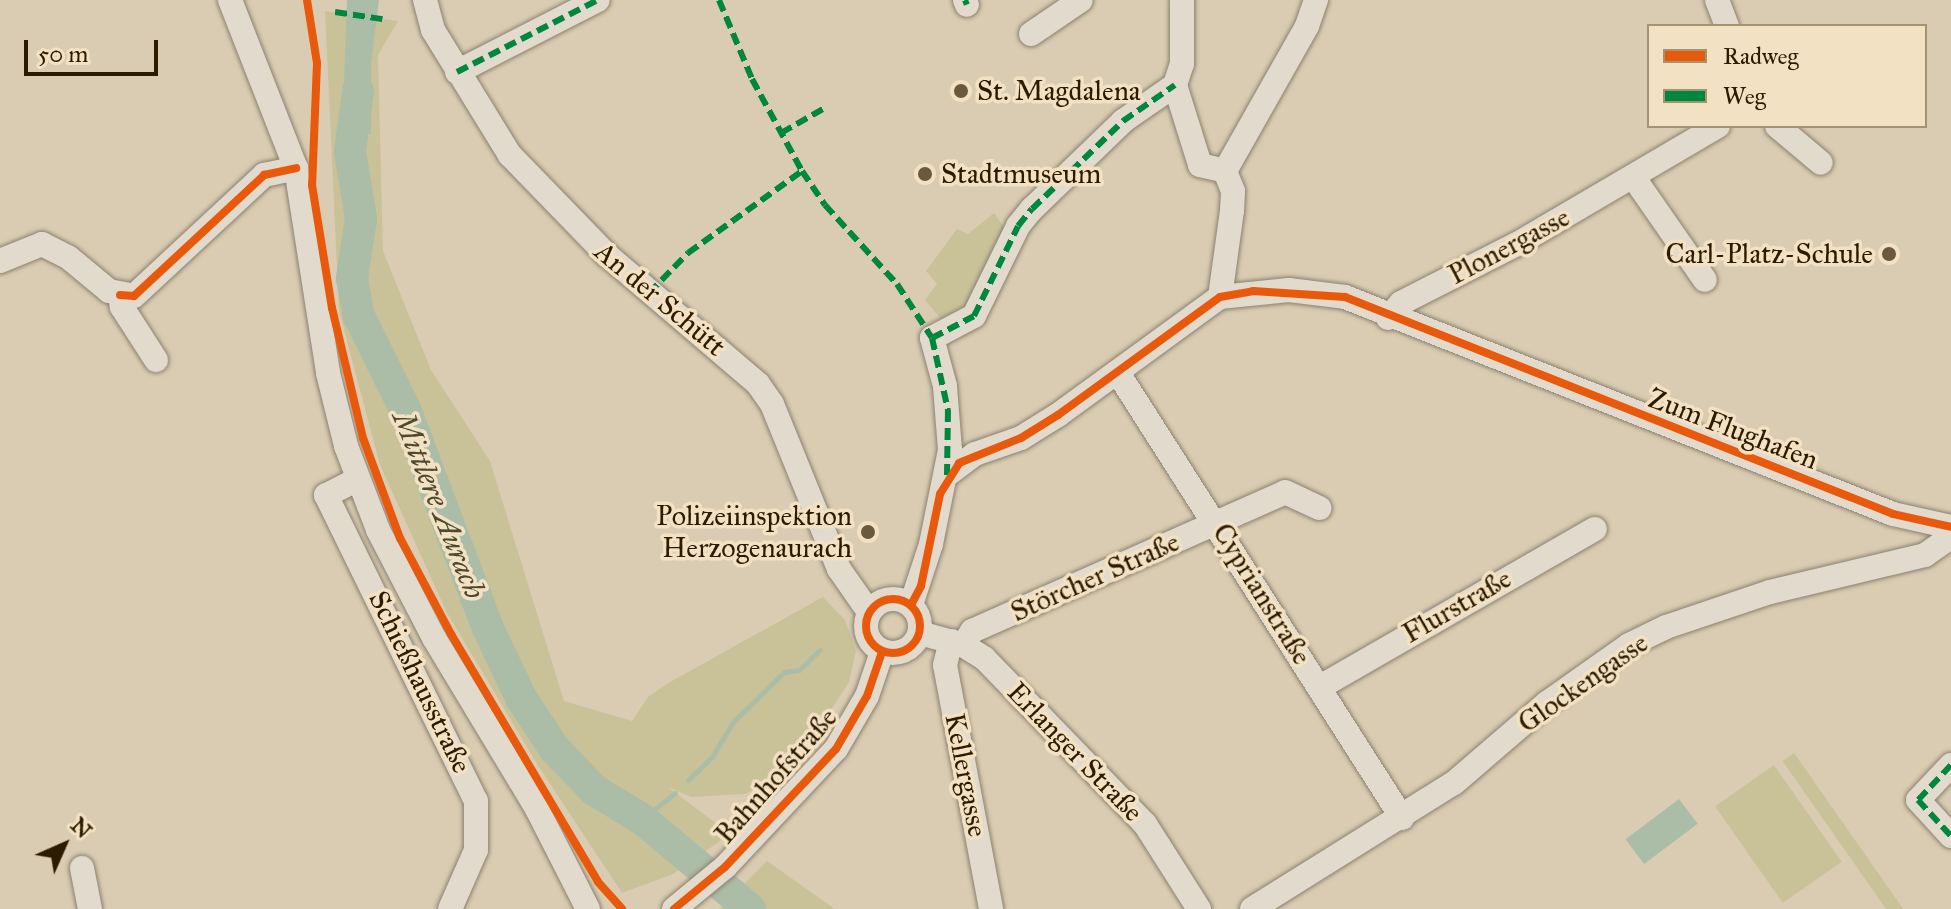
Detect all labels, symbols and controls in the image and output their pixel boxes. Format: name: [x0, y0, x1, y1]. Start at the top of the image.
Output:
scale bar: [28, 24, 162, 74]
legend: [1647, 24, 1927, 128]
text: 50 m: [38, 39, 88, 69]
text: Radweg: [1723, 41, 1799, 71]
place label: St. Magdalena: [977, 74, 1141, 108]
text: Weg: [1723, 81, 1766, 111]
marker: St. Magdalena: [952, 82, 970, 100]
place label: Stadtmuseum: [941, 157, 1101, 191]
marker: Stadtmuseum: [916, 165, 934, 183]
street label: Plonergasse: [1443, 200, 1575, 292]
street label: An der Schütt: [588, 235, 732, 363]
place label: Carl-Platz-Schule: [1666, 237, 1873, 271]
marker: Carl-Platz-Schule: [1880, 245, 1898, 263]
street label: Zum Flughafen: [1643, 381, 1823, 477]
water label: Mittlere Aurach: [385, 406, 493, 604]
place label: Polizeiinspektion Herzogenaurach: [656, 499, 852, 565]
street label: Cyprianstraße: [1205, 517, 1319, 671]
marker: Polizeiinspektion Herzogenaurach: [859, 523, 877, 541]
street label: Störcher Straße: [1006, 525, 1184, 629]
street label: Flurstraße: [1397, 562, 1517, 650]
street label: Schießhausstraße: [361, 586, 479, 778]
street label: Glockengasse: [1512, 626, 1654, 740]
street label: Erlanger Straße: [1000, 675, 1150, 829]
street label: Bahnhofstraße: [708, 701, 844, 851]
street label: Kellergasse: [938, 710, 994, 840]
north arrow: [24, 805, 104, 885]
text: N: [65, 812, 97, 844]

